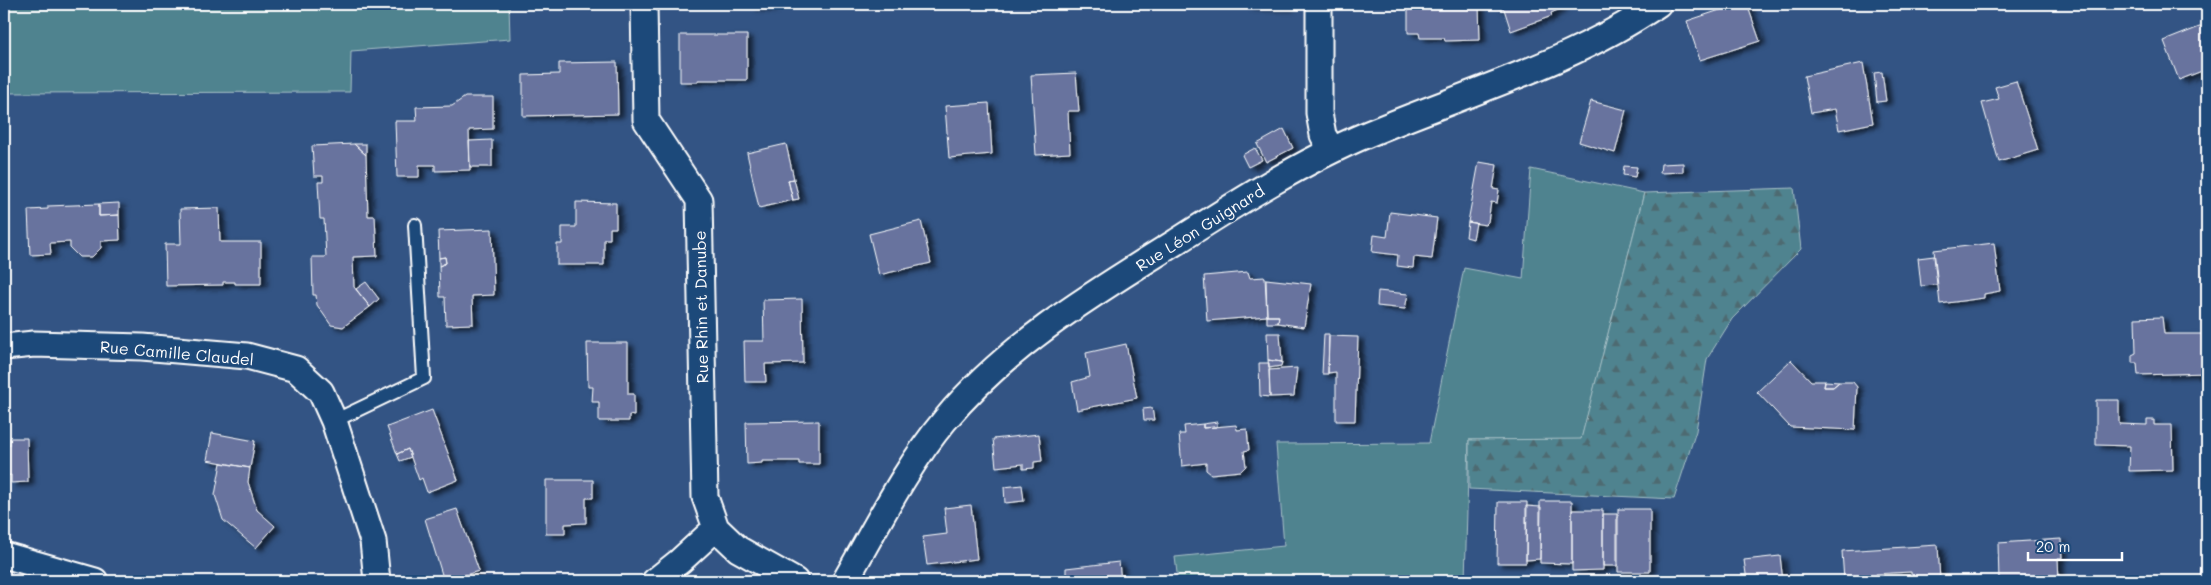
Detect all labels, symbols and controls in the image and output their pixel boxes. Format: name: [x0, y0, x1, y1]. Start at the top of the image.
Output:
street label: Rue Léon Guignard: [1132, 180, 1268, 276]
street label: Rue Rhin et Danube: [689, 230, 712, 384]
street label: Rue Camille Claudel: [99, 335, 255, 370]
scale bar: [2028, 530, 2122, 562]
text: 20 m: [2036, 536, 2070, 556]

